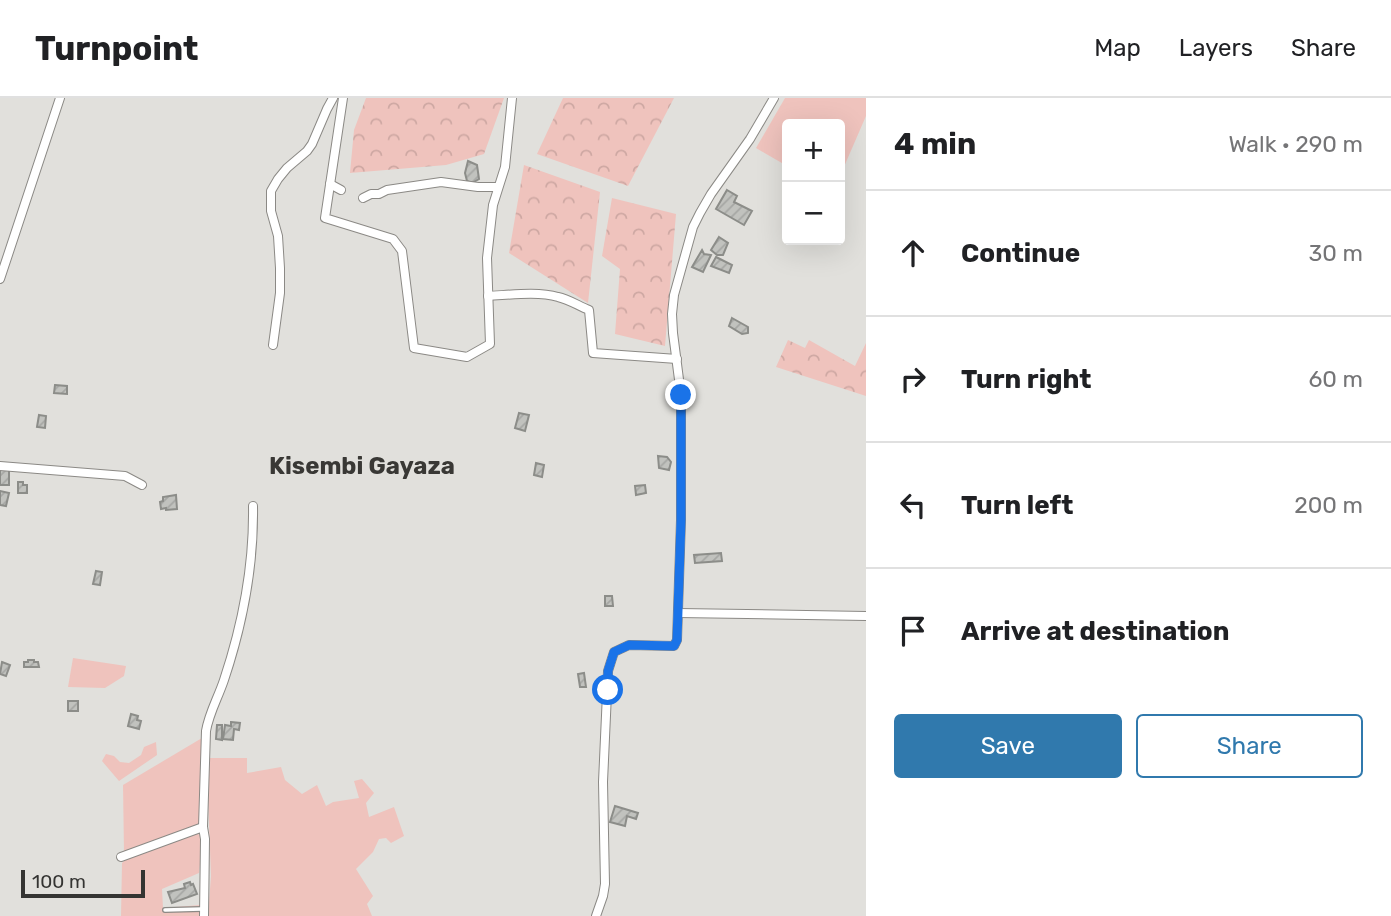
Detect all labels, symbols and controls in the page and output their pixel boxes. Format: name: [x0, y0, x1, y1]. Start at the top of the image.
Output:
text: Turnpoint: [35, 29, 198, 68]
text: Map: [1094, 34, 1141, 62]
text: Layers: [1179, 34, 1253, 62]
text: Share: [1291, 34, 1356, 62]
map controls: [782, 119, 845, 245]
button: +: [782, 119, 845, 182]
text: 4 min: [894, 126, 976, 162]
text: Walk · 290 m: [1228, 130, 1363, 158]
button: −: [782, 182, 845, 245]
icon: ahead: [894, 234, 932, 272]
text: Continue: [961, 238, 1080, 269]
text: 30 m: [1308, 239, 1363, 267]
icon: right: [894, 360, 932, 398]
text: Turn right: [961, 364, 1091, 395]
text: 60 m: [1308, 365, 1363, 393]
route end: [665, 379, 696, 410]
district label: Kisembi Gayaza: [269, 452, 455, 480]
icon: left: [894, 486, 932, 524]
text: Turn left: [961, 490, 1073, 521]
text: 200 m: [1294, 491, 1363, 519]
icon: arrive: [894, 612, 932, 650]
text: Arrive at destination: [961, 616, 1229, 647]
route start: [592, 674, 623, 705]
button: Save: [894, 714, 1122, 778]
button: Share: [1136, 714, 1363, 778]
scale bar: [21, 867, 145, 899]
text: 100 m: [32, 870, 86, 893]

